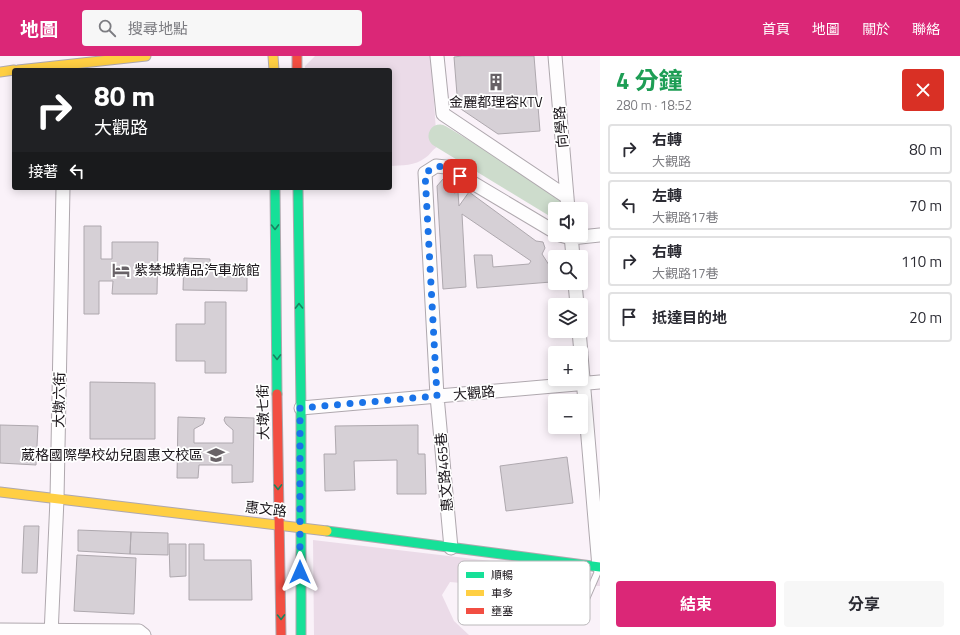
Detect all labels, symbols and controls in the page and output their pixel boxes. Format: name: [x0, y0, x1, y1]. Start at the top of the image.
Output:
search box: [82, 10, 362, 46]
text: 地圖: [20, 14, 58, 43]
icon: search: [96, 17, 118, 39]
text: 搜尋地點: [128, 17, 188, 40]
text: 首頁: [762, 18, 790, 39]
text: 地圖: [812, 18, 840, 39]
text: 關於: [862, 18, 890, 39]
text: 聯絡: [912, 18, 940, 39]
text: 4 分鐘: [616, 62, 683, 98]
button: close: [902, 69, 944, 111]
building icon: 金麗都理容KTV: [486, 72, 506, 92]
text: 80 m: [94, 74, 155, 117]
icon: right: [28, 84, 80, 136]
place label: 金麗都理容KTV: [449, 91, 543, 112]
text: 280 m · 18:52: [616, 95, 692, 115]
street label: 向學路: [548, 105, 573, 149]
text: 大觀路: [94, 114, 148, 141]
text: 右轉: [652, 128, 682, 151]
icon: right: [618, 138, 640, 160]
text: 80 m: [909, 138, 942, 161]
text: 大觀路: [652, 151, 691, 171]
pin: [443, 159, 477, 193]
text: 接著: [28, 160, 58, 183]
icon: left: [66, 160, 88, 182]
icon: arrive: [449, 165, 471, 187]
text: 左轉: [652, 184, 682, 207]
icon: left: [618, 194, 640, 216]
text: 70 m: [909, 194, 942, 217]
map controls: [548, 202, 588, 434]
button: sound: [548, 202, 588, 242]
text: 大觀路17巷: [652, 207, 719, 227]
one-way arrow: [271, 224, 279, 230]
text: 右轉: [652, 240, 682, 263]
button: search: [548, 250, 588, 290]
icon: right: [618, 250, 640, 272]
text: 110 m: [901, 250, 942, 273]
place label: 紫禁城精品汽車旅館: [134, 259, 260, 280]
hotel icon: 紫禁城精品汽車旅館: [111, 260, 131, 280]
text: 大觀路17巷: [652, 263, 719, 283]
button: layers: [548, 298, 588, 338]
one-way arrow: [295, 303, 303, 309]
icon: arrive: [618, 306, 640, 328]
text: 抵達目的地: [652, 306, 727, 329]
text: 20 m: [909, 306, 942, 329]
button: +: [548, 346, 588, 386]
one-way arrow: [273, 354, 281, 360]
street label: 大墩六街: [48, 372, 69, 428]
street label: 大觀路: [452, 380, 496, 405]
street label: 大墩七街: [252, 384, 273, 440]
button: −: [548, 394, 588, 434]
street label: 惠文路465巷: [430, 432, 457, 513]
place label: 葳格國際學校幼兒園惠文校區: [21, 444, 203, 465]
school or university icon: 葳格國際學校幼兒園惠文校區: [206, 445, 226, 465]
one-way arrow: [274, 484, 282, 490]
street label: 惠文路: [244, 496, 288, 521]
position arrow: [279, 551, 321, 593]
legend: [458, 561, 590, 625]
text: 順暢: [491, 567, 513, 583]
button: 結束: [616, 581, 776, 627]
button: 分享: [784, 581, 944, 627]
text: 車多: [491, 585, 513, 601]
text: 壅塞: [491, 603, 513, 619]
one-way arrow: [277, 614, 285, 620]

